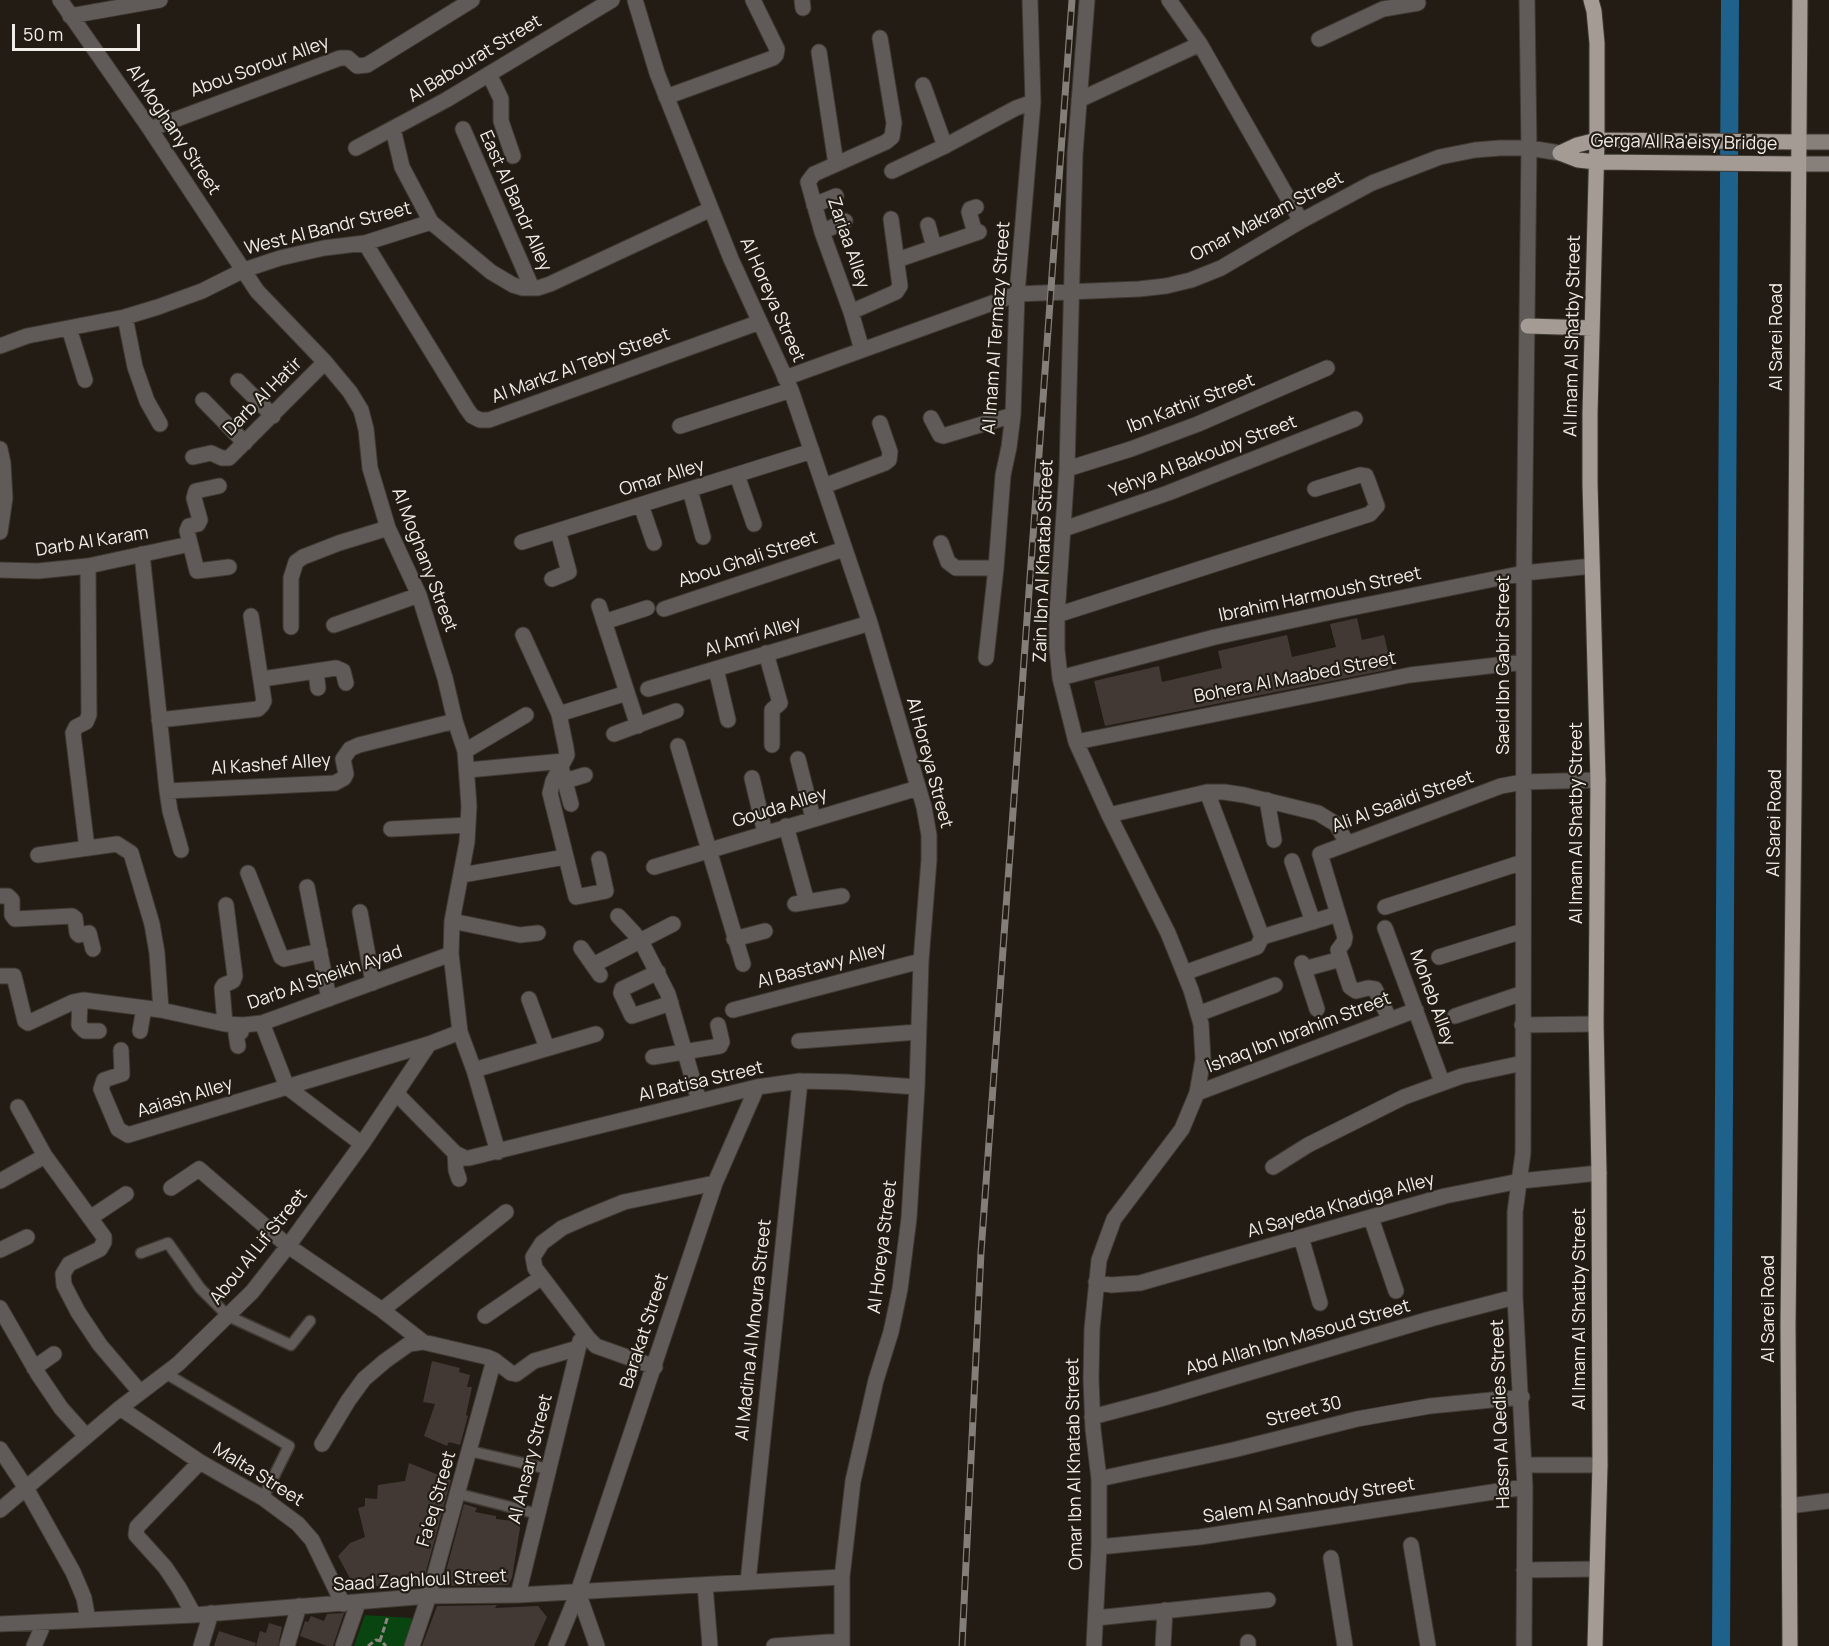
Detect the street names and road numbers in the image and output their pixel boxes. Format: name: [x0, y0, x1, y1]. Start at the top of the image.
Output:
street label: Al Babourat Street: [404, 11, 546, 107]
street label: Abou Sorour Alley: [188, 32, 332, 102]
street label: Al Moghany Street: [121, 61, 225, 199]
street label: East Al Bandr Alley: [474, 127, 556, 275]
street label: Gerga Al Ra'eisy Bridge: [1590, 131, 1778, 155]
street label: Omar Makram Street: [1187, 167, 1347, 267]
street label: Zariaa Alley: [822, 195, 874, 291]
street label: West Al Bandr Street: [242, 198, 414, 260]
street label: Al Imam Al Termazy Street: [979, 221, 1015, 435]
street label: Al Horeya Street: [735, 234, 809, 366]
street label: Al Imam Al Shatby Street: [1560, 235, 1586, 437]
street label: Al Sarei Road: [1766, 283, 1788, 391]
street label: Al Markz Al Teby Street: [489, 324, 673, 408]
street label: Darb Al Hatir: [219, 353, 307, 441]
street label: Ibn Kathir Street: [1124, 370, 1258, 438]
street label: Yehya Al Bakouby Street: [1106, 411, 1300, 503]
street label: Omar Alley: [617, 455, 707, 501]
street label: Zain Ibn Al Khatab Street: [1030, 459, 1058, 663]
street label: Al Moghany Street: [387, 485, 461, 635]
street label: Darb Al Karam: [34, 522, 150, 562]
street label: Abou Ghali Street: [676, 527, 820, 593]
street label: Ibrahim Harmoush Street: [1217, 563, 1423, 627]
street label: Saeid Ibn Gabir Street: [1493, 575, 1515, 755]
street label: Al Amri Alley: [702, 612, 804, 662]
street label: Bohera Al Maabed Street: [1192, 648, 1398, 708]
street label: Al Horeya Street: [901, 695, 957, 831]
street label: Al Imam Al Shatby Street: [1566, 722, 1588, 924]
street label: Al Kashef Alley: [210, 750, 332, 780]
street label: Ali Al Saaidi Street: [1329, 766, 1477, 838]
street label: Al Sarei Road: [1763, 769, 1787, 877]
street label: Gouda Alley: [730, 783, 830, 833]
street label: Al Bastawy Alley: [755, 938, 889, 994]
street label: Darb Al Sheikh Ayad: [245, 941, 405, 1015]
street label: Moheb Alley: [1405, 947, 1459, 1049]
street label: Ishaq Ibn Ibrahim Street: [1204, 988, 1394, 1078]
street label: Al Batisa Street: [636, 1057, 766, 1107]
street label: Aaiash Alley: [135, 1073, 235, 1123]
street label: Al Sayeda Khadiga Alley: [1245, 1169, 1437, 1243]
street label: Al Horeya Street: [864, 1179, 902, 1315]
street label: Abou Al Lif Street: [206, 1185, 312, 1309]
street label: Al Imam Al Shatby Street: [1569, 1208, 1591, 1410]
street label: Al Madina Al Mnoura Street: [732, 1218, 776, 1442]
street label: Al Sarei Road: [1758, 1255, 1780, 1363]
street label: Barakat Street: [616, 1271, 674, 1391]
street label: Abd Allah Ibn Masoud Street: [1183, 1296, 1413, 1380]
street label: Hassn Al Qedies Street: [1487, 1319, 1515, 1509]
street label: Omar Ibn Al Khatab Street: [1062, 1358, 1088, 1570]
street label: Al Ansary Street: [504, 1392, 558, 1526]
street label: Street 30: [1264, 1392, 1344, 1432]
street label: Malta Street: [209, 1439, 307, 1511]
street label: Fa'eq Street: [413, 1449, 461, 1549]
street label: Salem Al Sanhoudy Street: [1202, 1474, 1416, 1528]
street label: Saad Zaghloul Street: [333, 1566, 507, 1596]

